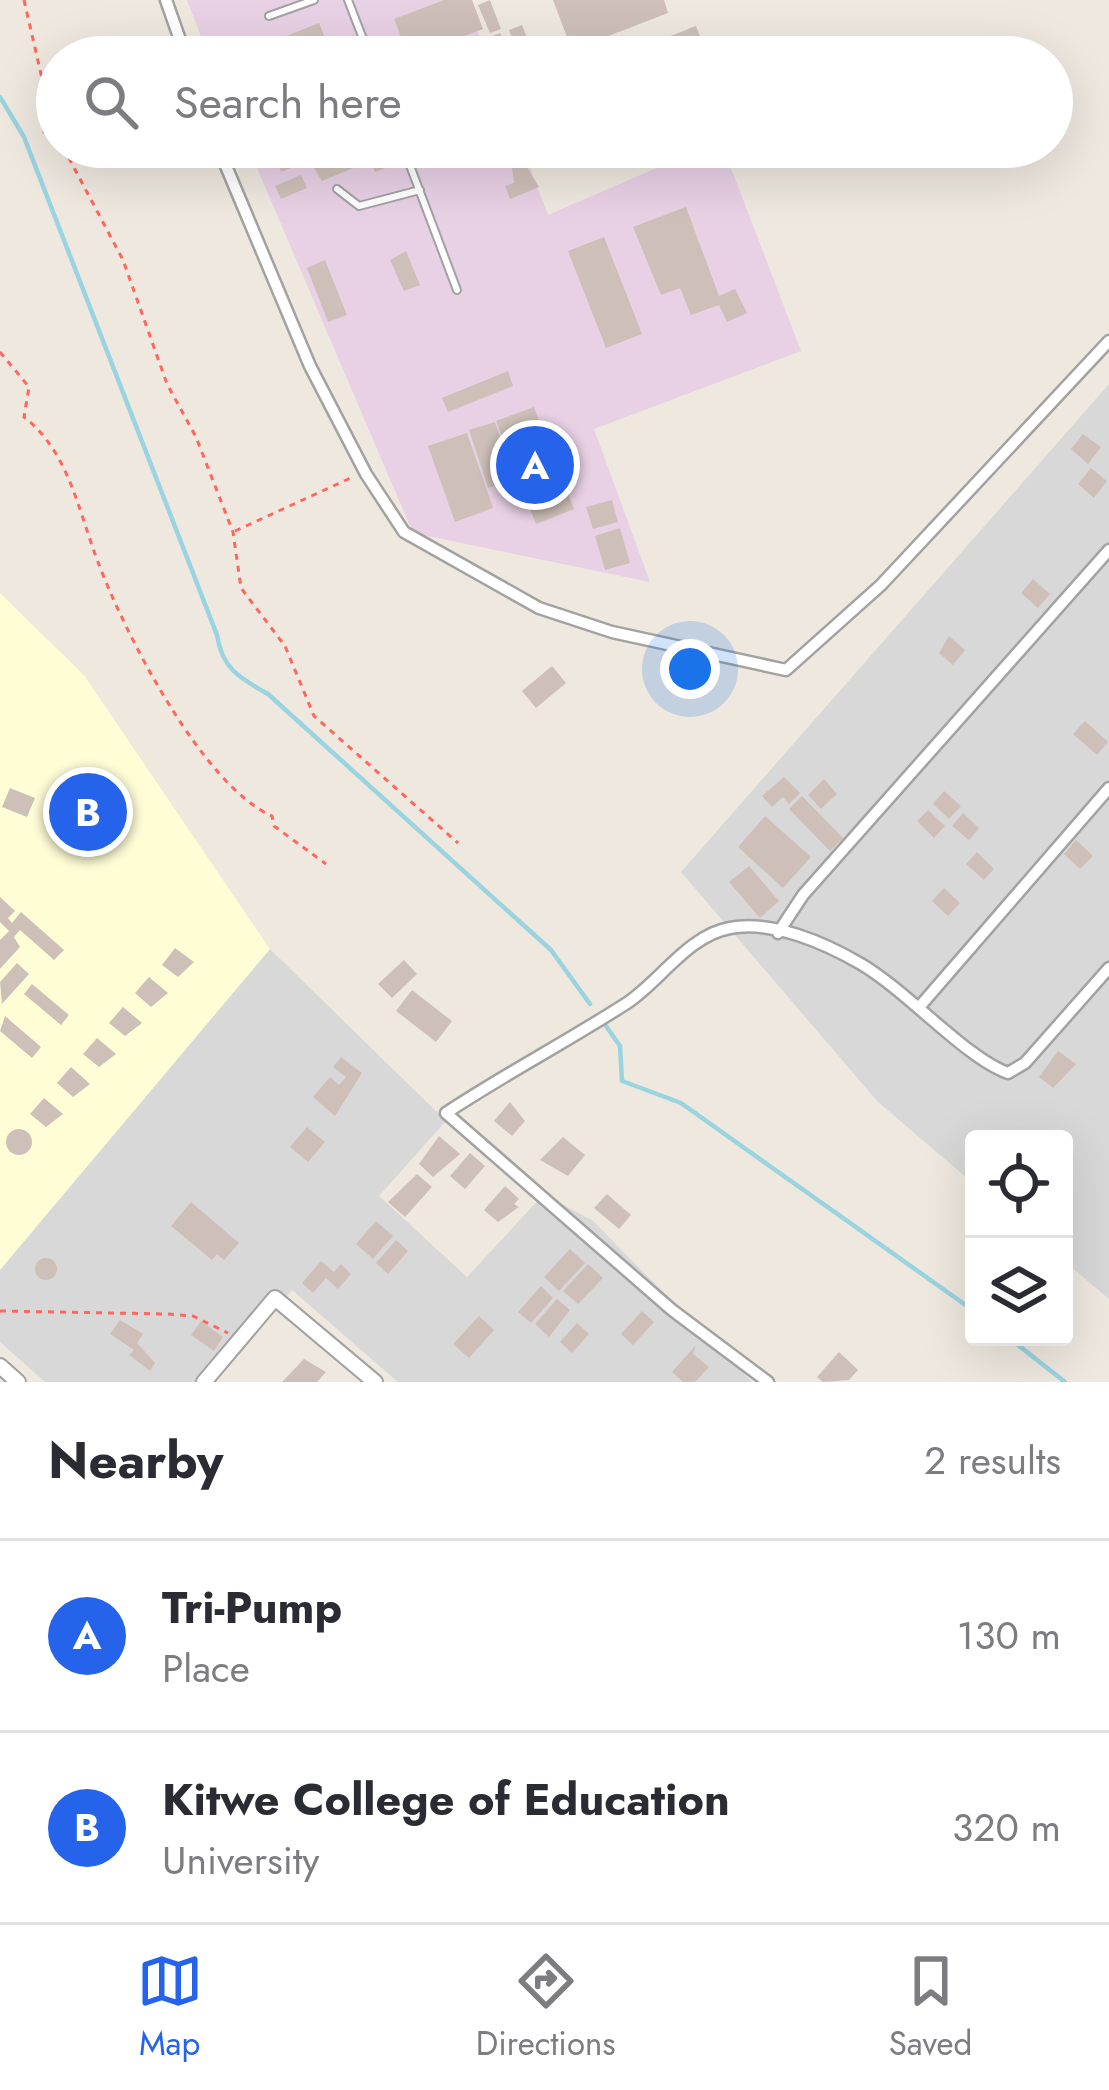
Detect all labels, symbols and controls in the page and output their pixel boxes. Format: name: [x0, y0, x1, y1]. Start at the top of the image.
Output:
search box: [36, 36, 1073, 168]
icon: search: [78, 69, 144, 135]
text: Search here: [174, 70, 402, 135]
pin: A: [496, 420, 574, 510]
your location: [660, 639, 720, 699]
pin: B: [49, 767, 127, 857]
map controls: [965, 1130, 1073, 1346]
button: locate: [965, 1130, 1073, 1238]
button: layers: [965, 1238, 1073, 1346]
text: Nearby: [48, 1423, 223, 1497]
text: 2 results: [924, 1432, 1061, 1489]
text: Tri-Pump: [162, 1575, 342, 1640]
text: A: [73, 1607, 101, 1664]
text: 130 m: [957, 1607, 1061, 1664]
text: Place: [162, 1640, 250, 1697]
text: Kitwe College of Education: [162, 1767, 730, 1832]
text: B: [74, 1799, 100, 1856]
text: 320 m: [952, 1799, 1061, 1856]
text: University: [162, 1832, 319, 1889]
tab: Map: [137, 1948, 203, 2067]
tab: Directions: [476, 1948, 616, 2067]
tab: Saved: [889, 1948, 972, 2067]

